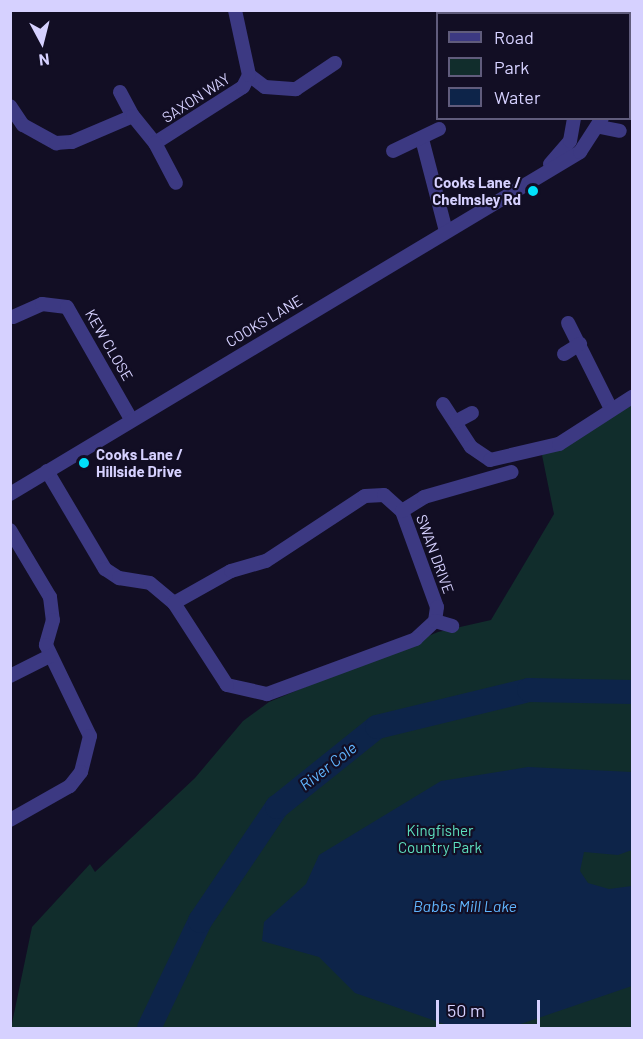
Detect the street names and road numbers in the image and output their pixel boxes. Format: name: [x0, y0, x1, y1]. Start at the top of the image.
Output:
street label: SAXON WAY: [159, 69, 233, 127]
street label: COOKS LANE: [223, 291, 305, 351]
street label: KEW CLOSE: [81, 306, 137, 384]
street label: SWAN DRIVE: [412, 512, 458, 596]

